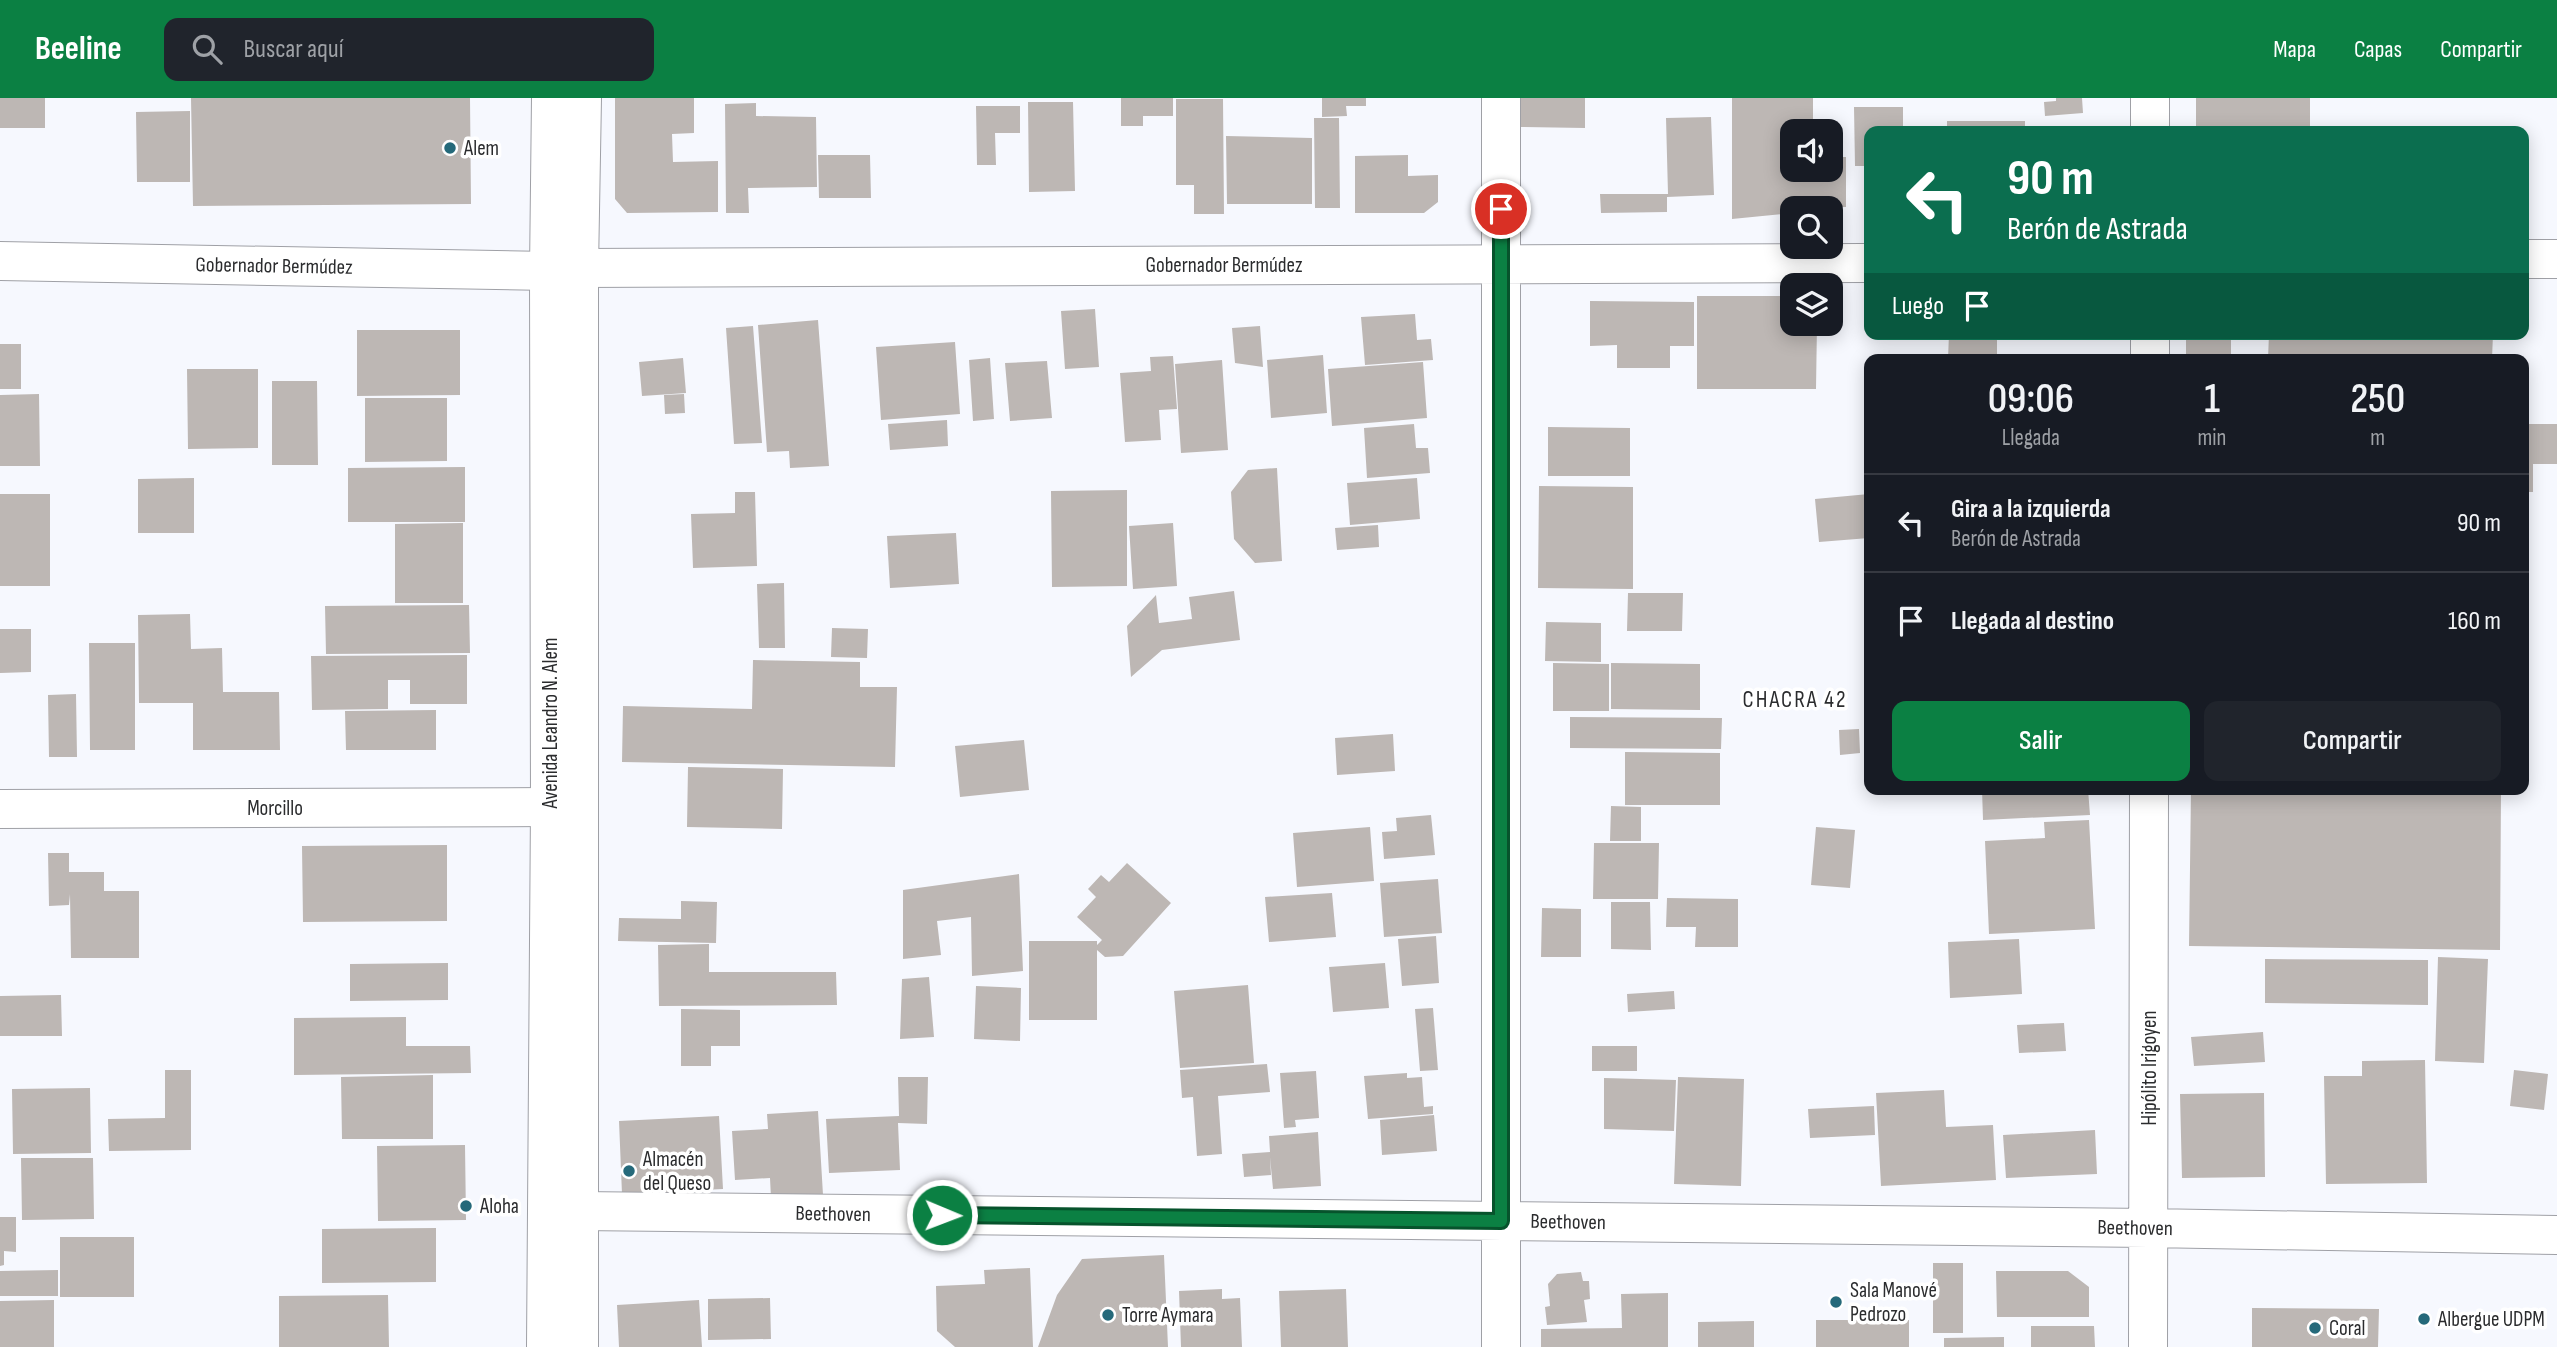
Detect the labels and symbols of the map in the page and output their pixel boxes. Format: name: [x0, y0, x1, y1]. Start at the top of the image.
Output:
place label: Alem: [463, 136, 499, 161]
marker: Alem: [442, 140, 458, 156]
pin: [1471, 179, 1531, 239]
street label: Gobernador Bermúdez: [195, 252, 353, 280]
street label: Gobernador Bermúdez: [1145, 253, 1303, 278]
street label: Avenida Leandro N. Alem: [538, 638, 563, 809]
district label: CHACRA 42: [1743, 686, 1847, 714]
street label: Morcillo: [247, 796, 303, 821]
street label: Hipólito Irigoyen: [2137, 1011, 2162, 1125]
place label: Almacén del Queso: [642, 1147, 711, 1196]
marker: Almacén del Queso: [621, 1163, 637, 1179]
position arrow: [905, 1178, 979, 1252]
place label: Aloha: [479, 1194, 519, 1219]
marker: Aloha: [458, 1198, 474, 1214]
street label: Beethoven: [795, 1201, 871, 1227]
street label: Beethoven: [1530, 1209, 1606, 1235]
street label: Beethoven: [2097, 1215, 2173, 1241]
place label: Sala Manové Pedrozo: [1850, 1278, 1937, 1327]
marker: Sala Manové Pedrozo: [1828, 1294, 1844, 1310]
place label: Torre Aymara: [1122, 1303, 1214, 1328]
marker: Torre Aymara: [1100, 1307, 1116, 1323]
place label: Albergue UDPM: [2437, 1307, 2545, 1332]
marker: Albergue UDPM: [2416, 1311, 2432, 1327]
place label: Coral: [2329, 1316, 2365, 1341]
marker: Coral: [2307, 1320, 2323, 1336]

